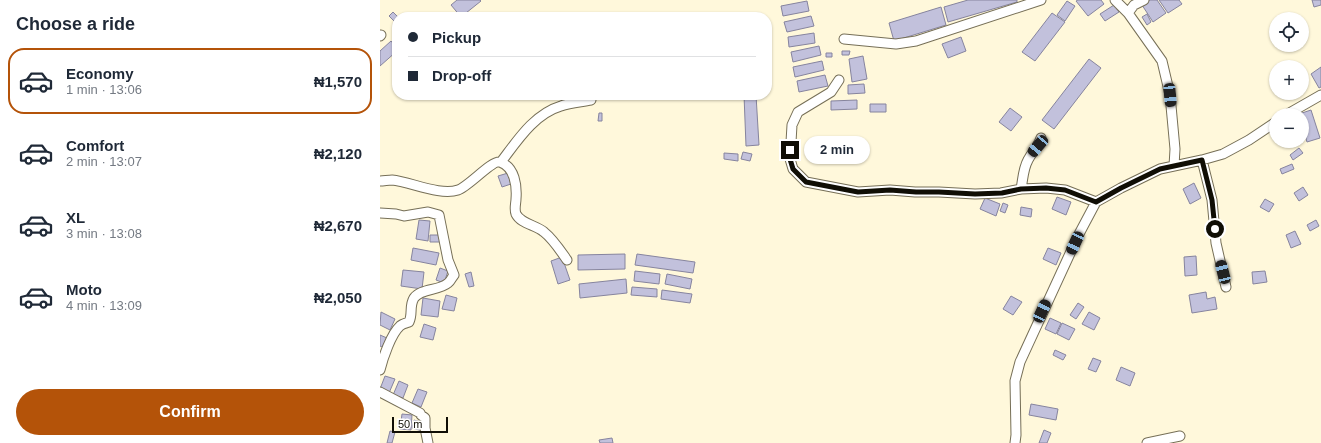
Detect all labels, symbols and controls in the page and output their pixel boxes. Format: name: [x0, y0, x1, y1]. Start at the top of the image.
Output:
map controls: [1269, 12, 1309, 148]
button: locate: [1269, 12, 1309, 52]
text: Choose a ride: [16, 14, 135, 34]
text: Pickup: [432, 29, 481, 46]
button: +: [1269, 60, 1309, 100]
icon: car: [18, 63, 54, 99]
text: Economy: [66, 65, 134, 82]
text: Drop-off: [432, 67, 491, 84]
text: ₦1,570: [314, 73, 362, 90]
text: 1 min · 13:06: [66, 82, 142, 97]
car: [1163, 83, 1177, 107]
button: −: [1269, 108, 1309, 148]
car: [1026, 133, 1050, 159]
icon: car: [18, 135, 54, 171]
callout: 2 min: [804, 136, 870, 164]
text: Comfort: [66, 137, 124, 154]
route end: [781, 141, 799, 159]
text: 2 min: [820, 142, 854, 157]
text: ₦2,120: [314, 145, 362, 162]
text: 2 min · 13:07: [66, 154, 142, 169]
icon: car: [18, 207, 54, 243]
text: XL: [66, 209, 85, 226]
text: ₦2,670: [314, 217, 362, 234]
route start: [1206, 220, 1224, 238]
text: 3 min · 13:08: [66, 226, 142, 241]
car: [1064, 230, 1086, 256]
car: [1214, 259, 1232, 285]
icon: car: [18, 279, 54, 315]
text: Moto: [66, 281, 102, 298]
text: ₦2,050: [314, 289, 362, 306]
text: 4 min · 13:09: [66, 298, 142, 313]
car: [1031, 298, 1053, 324]
button: Confirm: [16, 389, 364, 435]
scale bar: [392, 415, 448, 434]
text: 50 m: [398, 418, 422, 430]

